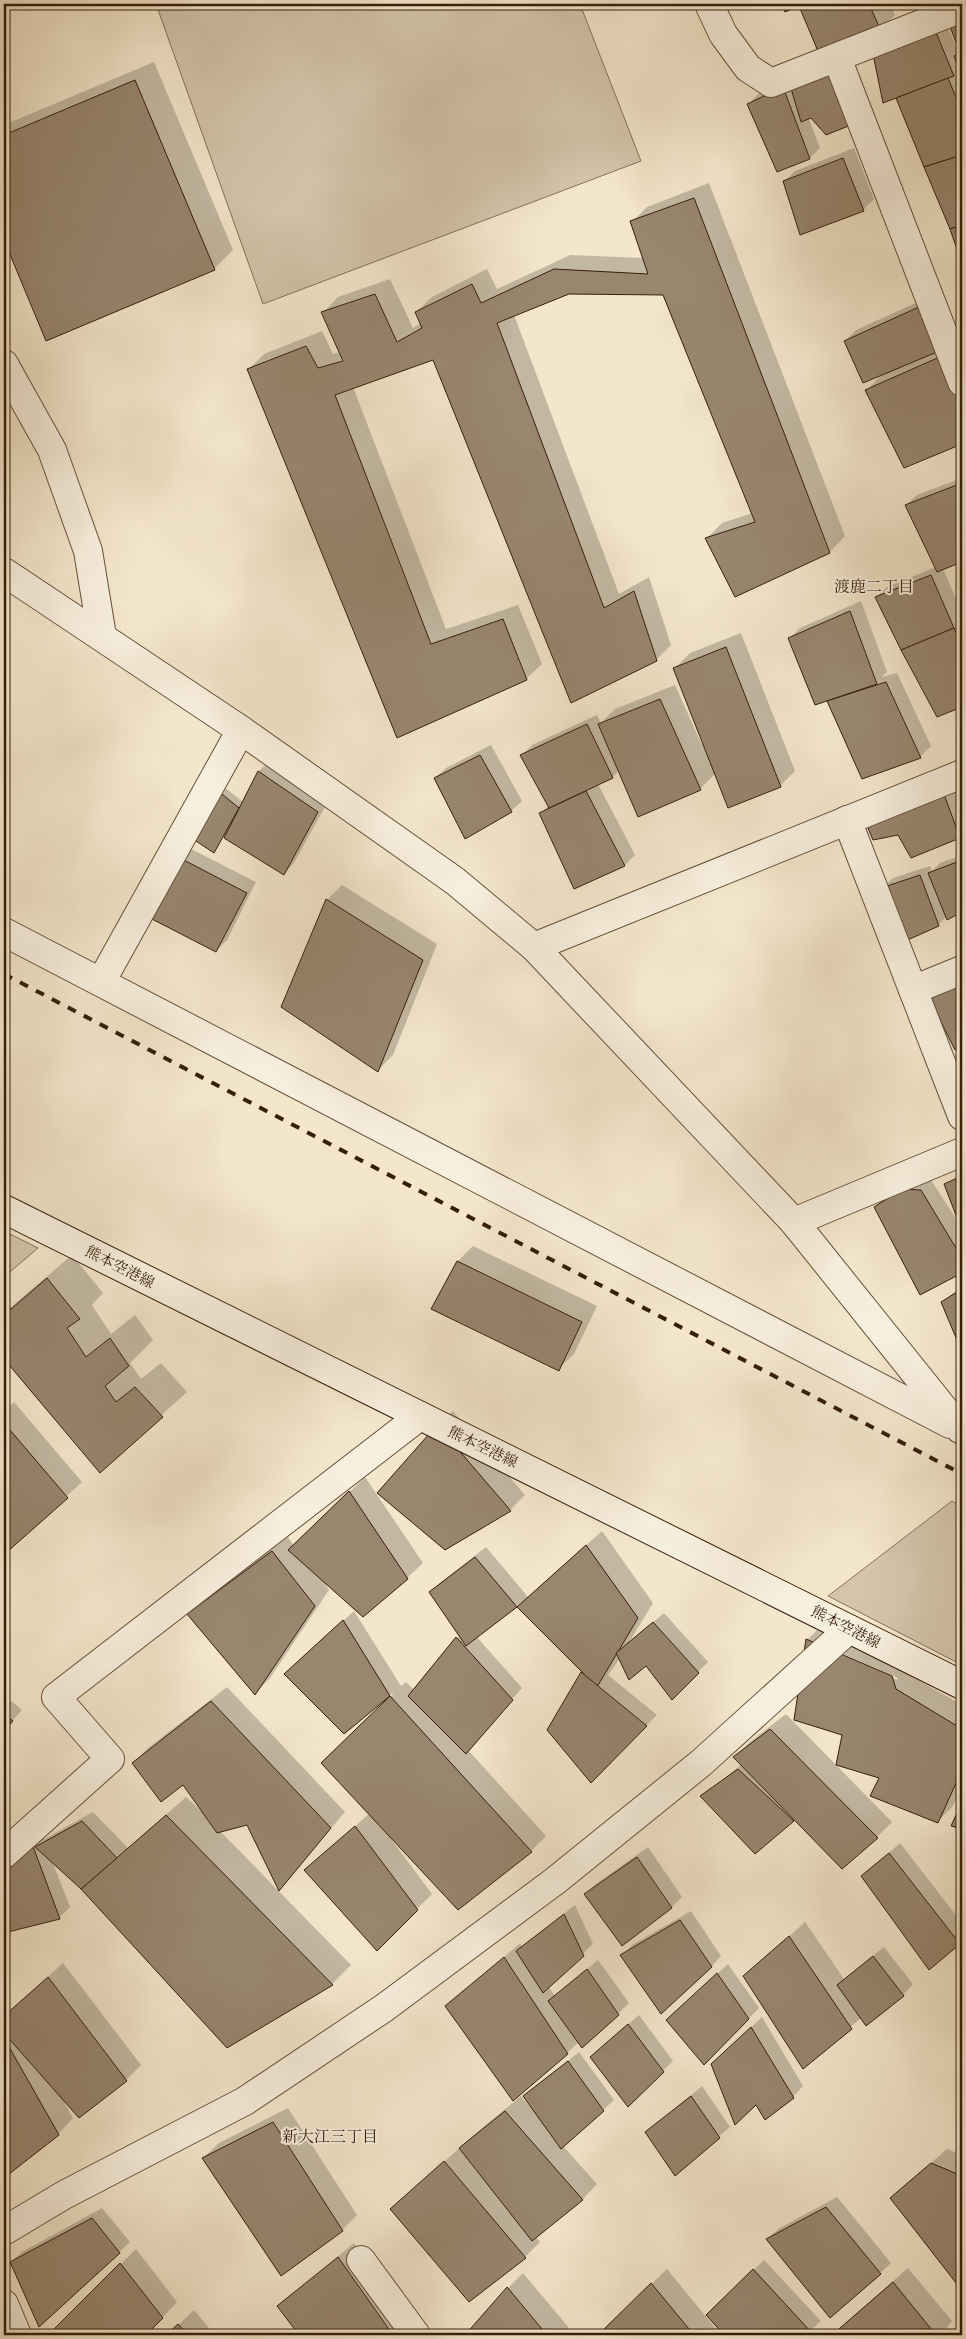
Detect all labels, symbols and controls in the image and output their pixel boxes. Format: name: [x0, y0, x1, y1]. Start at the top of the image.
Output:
district label: 渡鹿二丁目: [834, 577, 914, 596]
street label: 熊本空港線: [82, 1242, 158, 1292]
street label: 熊本空港線: [445, 1422, 521, 1472]
street label: 熊本空港線: [808, 1602, 884, 1652]
district label: 新大江三丁目: [282, 2127, 378, 2146]

